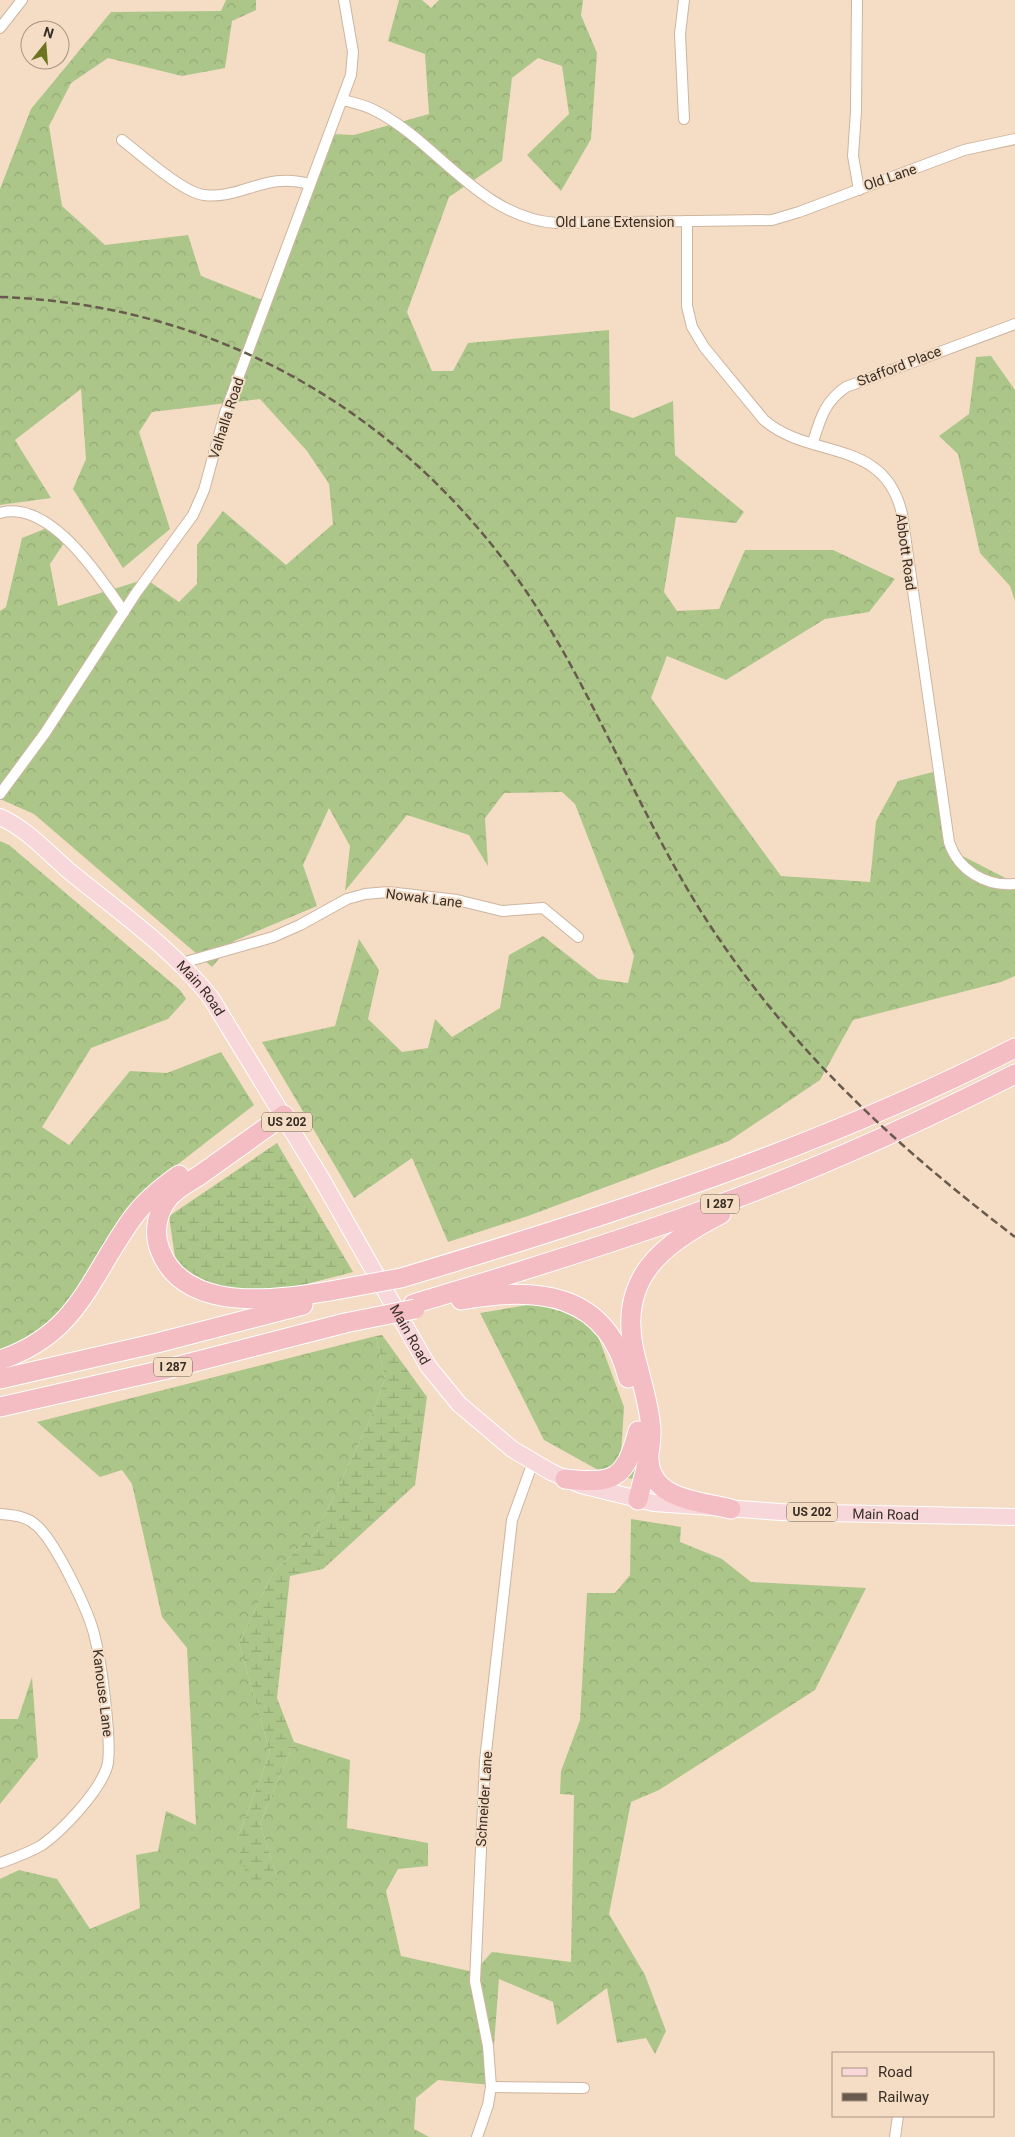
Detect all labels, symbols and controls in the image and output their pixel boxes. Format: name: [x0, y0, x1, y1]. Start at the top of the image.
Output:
north arrow: [20, 20, 70, 70]
text: N: [42, 23, 56, 42]
street label: Old Lane: [862, 161, 918, 193]
street label: Old Lane Extension: [555, 214, 675, 230]
street label: Stafford Place: [855, 343, 943, 389]
street label: Valhalla Road: [205, 375, 247, 461]
street label: Abbott Road: [893, 512, 919, 592]
street label: Nowak Lane: [385, 885, 463, 911]
street label: Main Road: [174, 957, 228, 1019]
road number: US 202: [262, 1112, 312, 1132]
road number: I 287: [701, 1194, 739, 1214]
street label: Main Road: [387, 1302, 434, 1367]
road number: I 287: [154, 1358, 192, 1376]
road number: US 202: [787, 1502, 837, 1521]
street label: Main Road: [852, 1506, 919, 1523]
street label: Kanouse Lane: [90, 1648, 116, 1738]
street label: Schneider Lane: [473, 1751, 495, 1847]
legend: [832, 2052, 995, 2117]
text: Road: [878, 2063, 912, 2081]
text: Railway: [878, 2088, 929, 2106]

